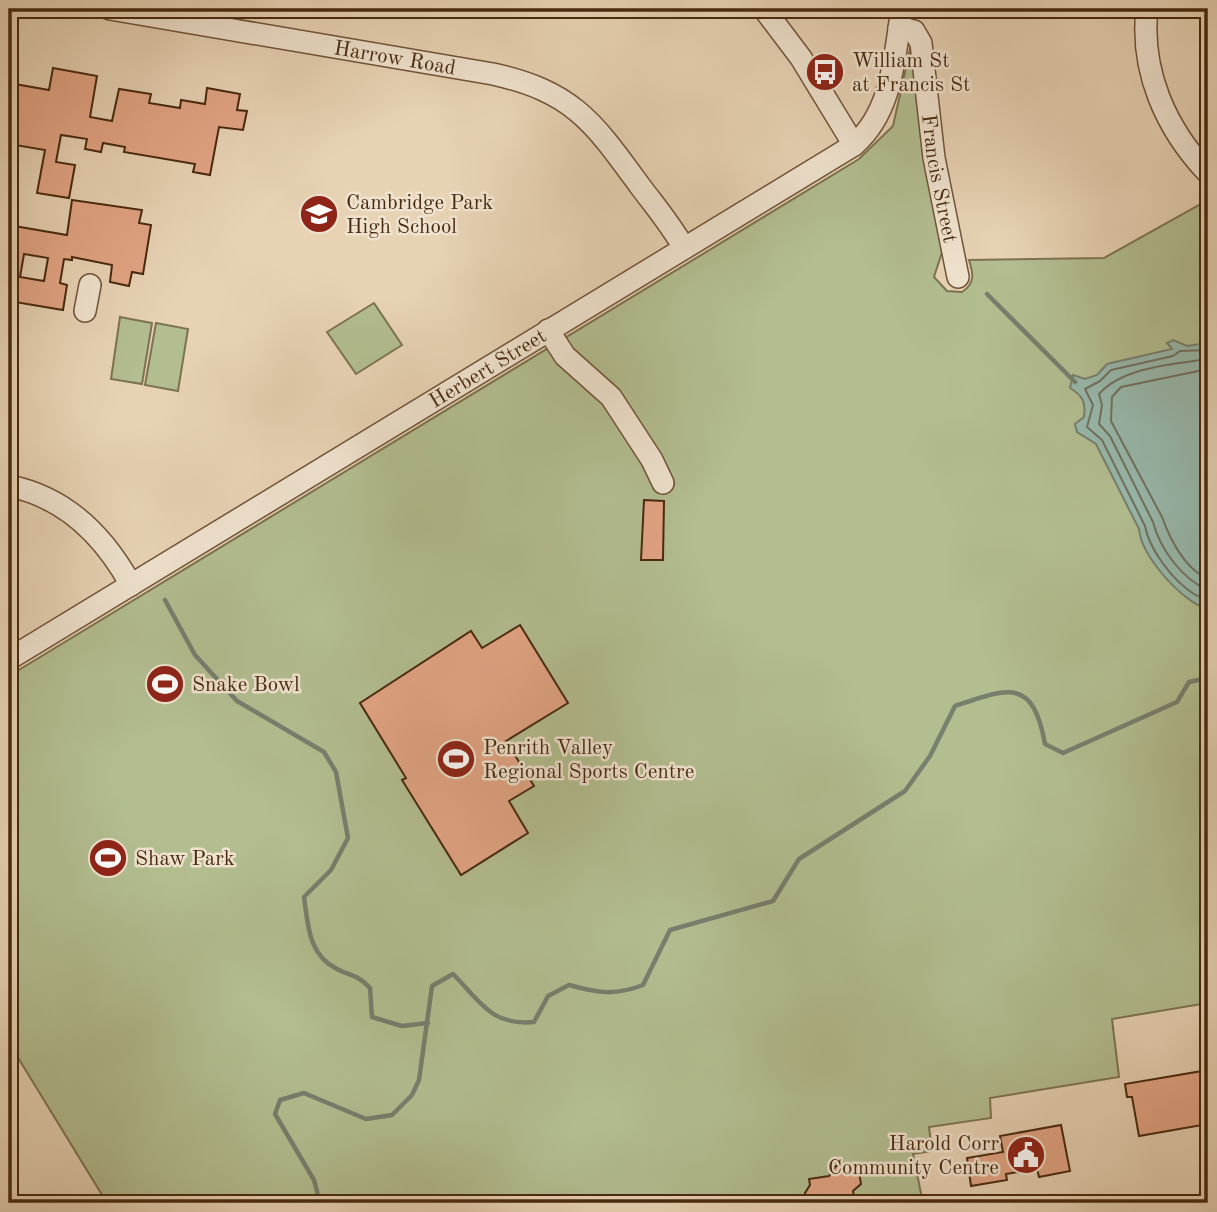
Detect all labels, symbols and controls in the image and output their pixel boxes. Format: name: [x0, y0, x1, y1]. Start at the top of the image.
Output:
street label: Harrow Road: [332, 38, 457, 80]
bus stop icon: William St at Francis St: [804, 51, 846, 93]
place label: William St at Francis St: [852, 51, 970, 96]
street label: Francis Street: [917, 113, 960, 245]
school or university icon: Cambridge Park High School: [298, 193, 340, 235]
place label: Cambridge Park High School: [346, 193, 493, 238]
street label: Herbert Street: [426, 326, 550, 413]
sports icon: Snake Bowl: [144, 663, 186, 705]
place label: Snake Bowl: [192, 675, 300, 696]
sports icon: Penrith Valley Regional Sports Centre: [435, 738, 477, 780]
place label: Penrith Valley Regional Sports Centre: [483, 738, 694, 783]
sports icon: Shaw Park: [87, 837, 129, 879]
place label: Shaw Park: [135, 849, 235, 870]
place label: Harold Corr Community Centre: [828, 1134, 999, 1179]
public building icon: Harold Corr Community Centre: [1005, 1134, 1047, 1176]

